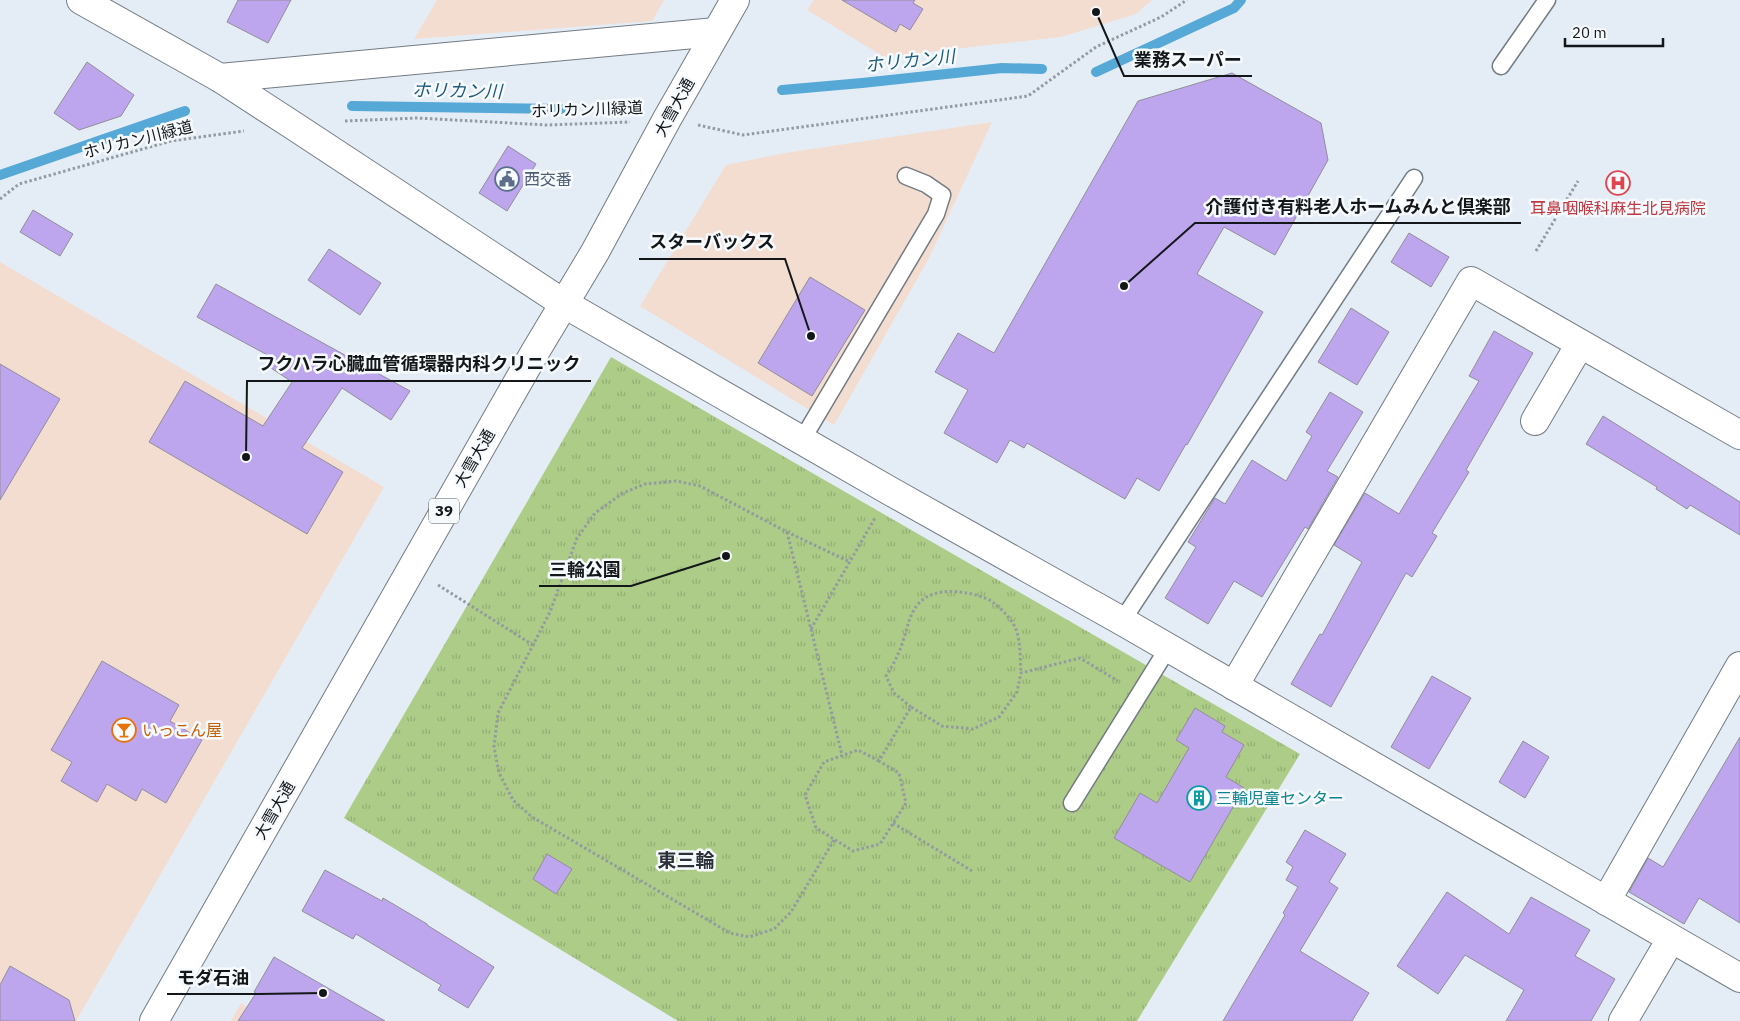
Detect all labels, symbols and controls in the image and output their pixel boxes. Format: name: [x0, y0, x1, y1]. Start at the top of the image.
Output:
scale bar: [1565, 15, 1662, 47]
text: 20 m: [1572, 23, 1607, 42]
callout: 業務スーパー: [1124, 43, 1252, 76]
water label: ホリカン川: [864, 44, 958, 77]
text: 業務スーパー: [1134, 48, 1242, 71]
street label: 大雪大通: [650, 74, 698, 140]
water label: ホリカン川: [412, 78, 504, 103]
street label: ホリカン川緑道: [531, 97, 643, 121]
street label: ホリカン川緑道: [81, 116, 195, 162]
public building icon: 西交番: [494, 166, 520, 192]
place label: 西交番: [524, 169, 572, 189]
hospital icon: 耳鼻咽喉科麻生北見病院: [1605, 170, 1631, 196]
callout: 介護付き有料老人ホームみんと倶楽部: [1195, 190, 1521, 223]
text: 介護付き有料老人ホームみんと倶楽部: [1205, 195, 1511, 218]
place label: 耳鼻咽喉科麻生北見病院: [1530, 198, 1706, 218]
callout: スターバックス: [639, 226, 785, 259]
text: スターバックス: [649, 230, 775, 253]
callout: フクハラ心臓血管循環器内科クリニック: [247, 348, 591, 381]
text: フクハラ心臓血管循環器内科クリニック: [257, 352, 581, 375]
street label: 大雪大通: [449, 425, 499, 491]
road number: 39: [429, 498, 459, 524]
callout: 三輪公園: [539, 553, 631, 586]
text: 三輪公園: [549, 558, 621, 581]
bar icon: いっこん屋: [111, 717, 137, 743]
place label: いっこん屋: [142, 720, 222, 740]
street label: 大雪大通: [249, 777, 299, 843]
building icon: 三輪児童センター: [1186, 785, 1212, 811]
place label: 三輪児童センター: [1216, 788, 1344, 808]
district label: 東三輪: [657, 848, 715, 872]
callout: モダ石油: [167, 961, 259, 994]
text: モダ石油: [177, 966, 249, 989]

